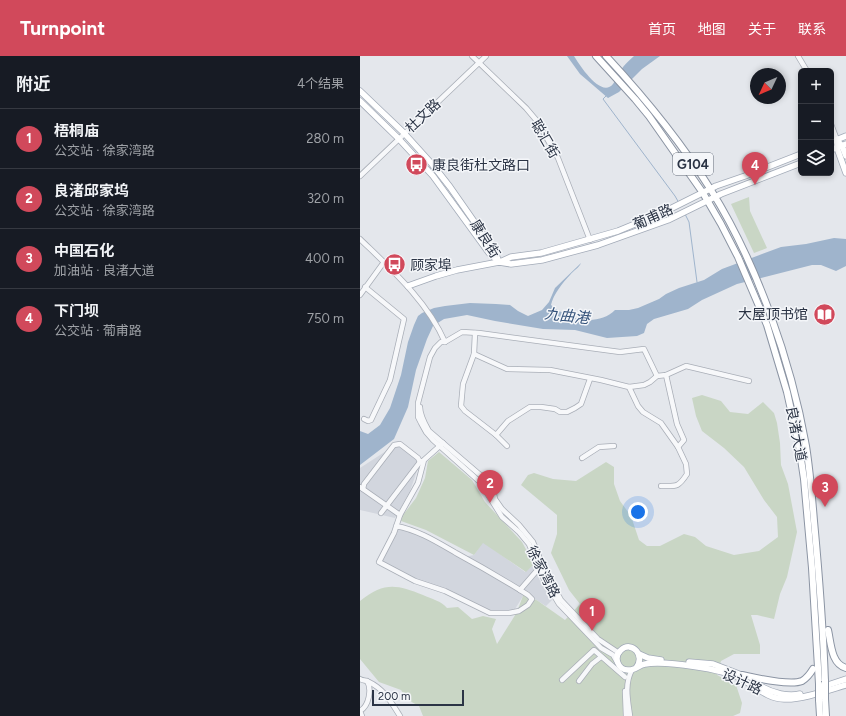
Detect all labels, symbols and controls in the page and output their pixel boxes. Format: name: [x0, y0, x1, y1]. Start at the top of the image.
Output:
text: Turnpoint: [20, 17, 105, 40]
text: 首页: [648, 21, 676, 38]
text: 地图: [698, 21, 726, 38]
text: 关于: [748, 21, 776, 38]
text: 联系: [798, 21, 826, 38]
north arrow: [750, 68, 786, 104]
map controls: [798, 68, 834, 176]
button: +: [798, 68, 834, 104]
text: 附近: [16, 74, 50, 94]
text: 4个结果: [297, 76, 344, 91]
street label: 杜文路: [402, 95, 444, 137]
button: −: [798, 104, 834, 140]
street label: 聪汇街: [527, 117, 563, 161]
text: 梧桐庙: [54, 122, 99, 140]
text: 1: [26, 131, 32, 146]
text: 280 m: [306, 131, 344, 146]
button: layers: [798, 140, 834, 176]
text: 公交站 · 徐家湾路: [54, 143, 155, 158]
bus stop icon: 康良街杜文路口: [403, 152, 429, 178]
pin: 4: [742, 152, 768, 185]
road number: G104: [673, 153, 713, 175]
place label: 康良街杜文路口: [432, 157, 530, 174]
text: 良渚邱家坞: [54, 182, 129, 200]
text: 2: [25, 191, 33, 206]
text: 320 m: [307, 191, 344, 206]
street label: 葡甫路: [630, 201, 676, 233]
text: 公交站 · 徐家湾路: [54, 203, 155, 218]
street label: 康良街: [467, 217, 503, 261]
text: 中国石化: [54, 242, 114, 260]
text: 3: [25, 251, 33, 266]
text: 400 m: [305, 251, 344, 266]
bus stop icon: 顾家埠: [381, 252, 407, 278]
place label: 顾家埠: [410, 257, 452, 274]
text: 加油站 · 良渚大道: [54, 263, 155, 278]
library icon: 大屋顶书馆: [811, 301, 837, 327]
text: 下门坝: [54, 302, 99, 320]
water label: 九曲港: [544, 305, 592, 328]
place label: 大屋顶书馆: [738, 306, 808, 323]
text: 4: [25, 311, 33, 326]
text: 750 m: [307, 311, 344, 326]
text: 公交站 · 葡甫路: [54, 323, 142, 338]
street label: 良渚大道: [782, 405, 810, 463]
pin: 2: [477, 470, 503, 503]
pin: 3: [812, 474, 838, 507]
your location: [628, 502, 648, 522]
street label: 徐家湾路: [523, 543, 563, 601]
pin: 1: [579, 598, 605, 631]
street label: 设计路: [719, 665, 765, 699]
scale bar: [372, 688, 464, 707]
text: 200 m: [378, 690, 410, 703]

